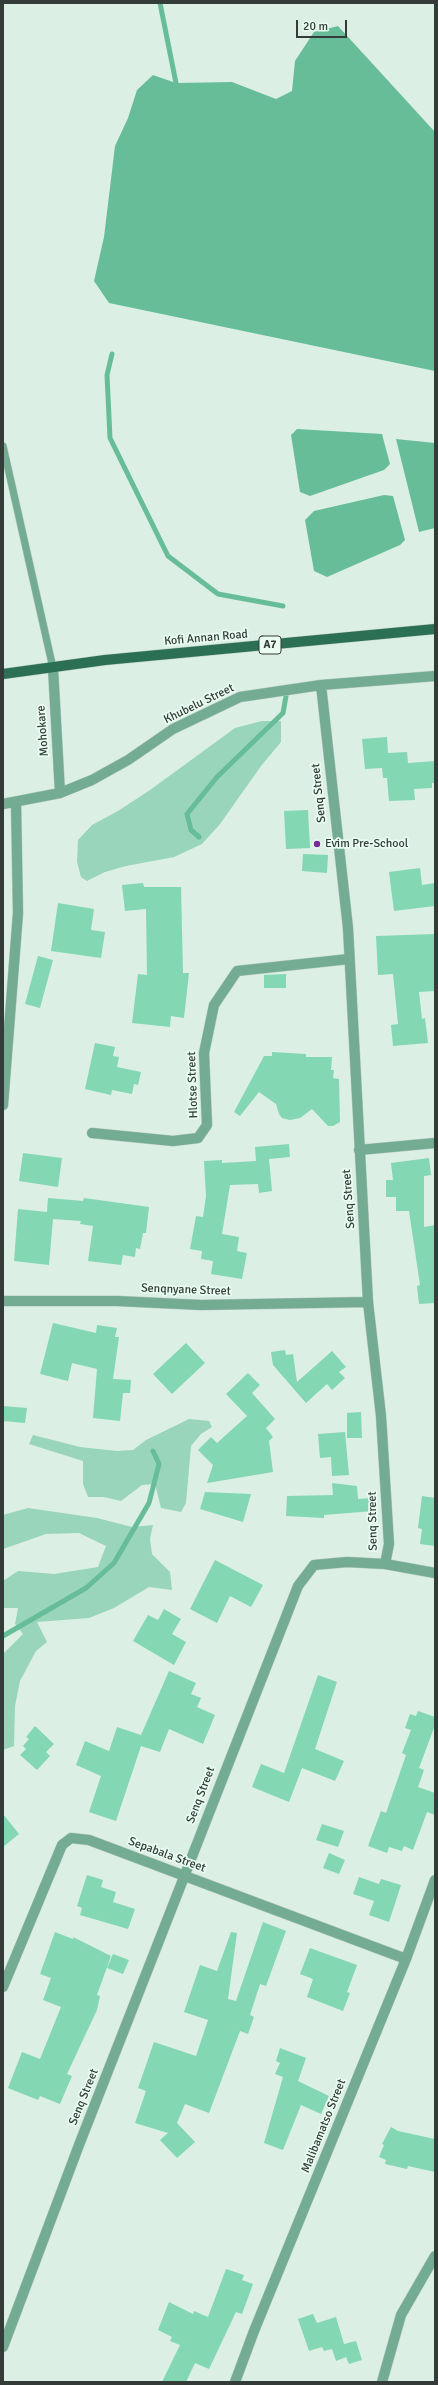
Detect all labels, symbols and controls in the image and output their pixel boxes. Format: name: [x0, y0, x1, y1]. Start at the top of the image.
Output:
scale bar: [298, 12, 349, 38]
text: 20 m: [303, 19, 328, 34]
street label: Kofi Annan Road: [163, 627, 249, 649]
road number: A7: [259, 636, 281, 654]
street label: Khubelu Street: [161, 681, 237, 727]
street label: Mohokare: [34, 705, 52, 757]
street label: Senq Street: [309, 763, 329, 823]
place label: Evim Pre-School: [325, 837, 408, 851]
marker: Evim Pre-School: [312, 839, 322, 849]
street label: Hlotse Street: [185, 1051, 201, 1119]
street label: Senq Street: [340, 1169, 358, 1229]
street label: Senqnyane Street: [141, 1281, 231, 1299]
street label: Senq Street: [365, 1491, 381, 1551]
street label: Senq Street: [184, 1765, 218, 1825]
street label: Sepabala Street: [126, 1834, 208, 1876]
street label: Senq Street: [66, 2067, 102, 2127]
street label: Malibamatso Street: [299, 2077, 349, 2175]

